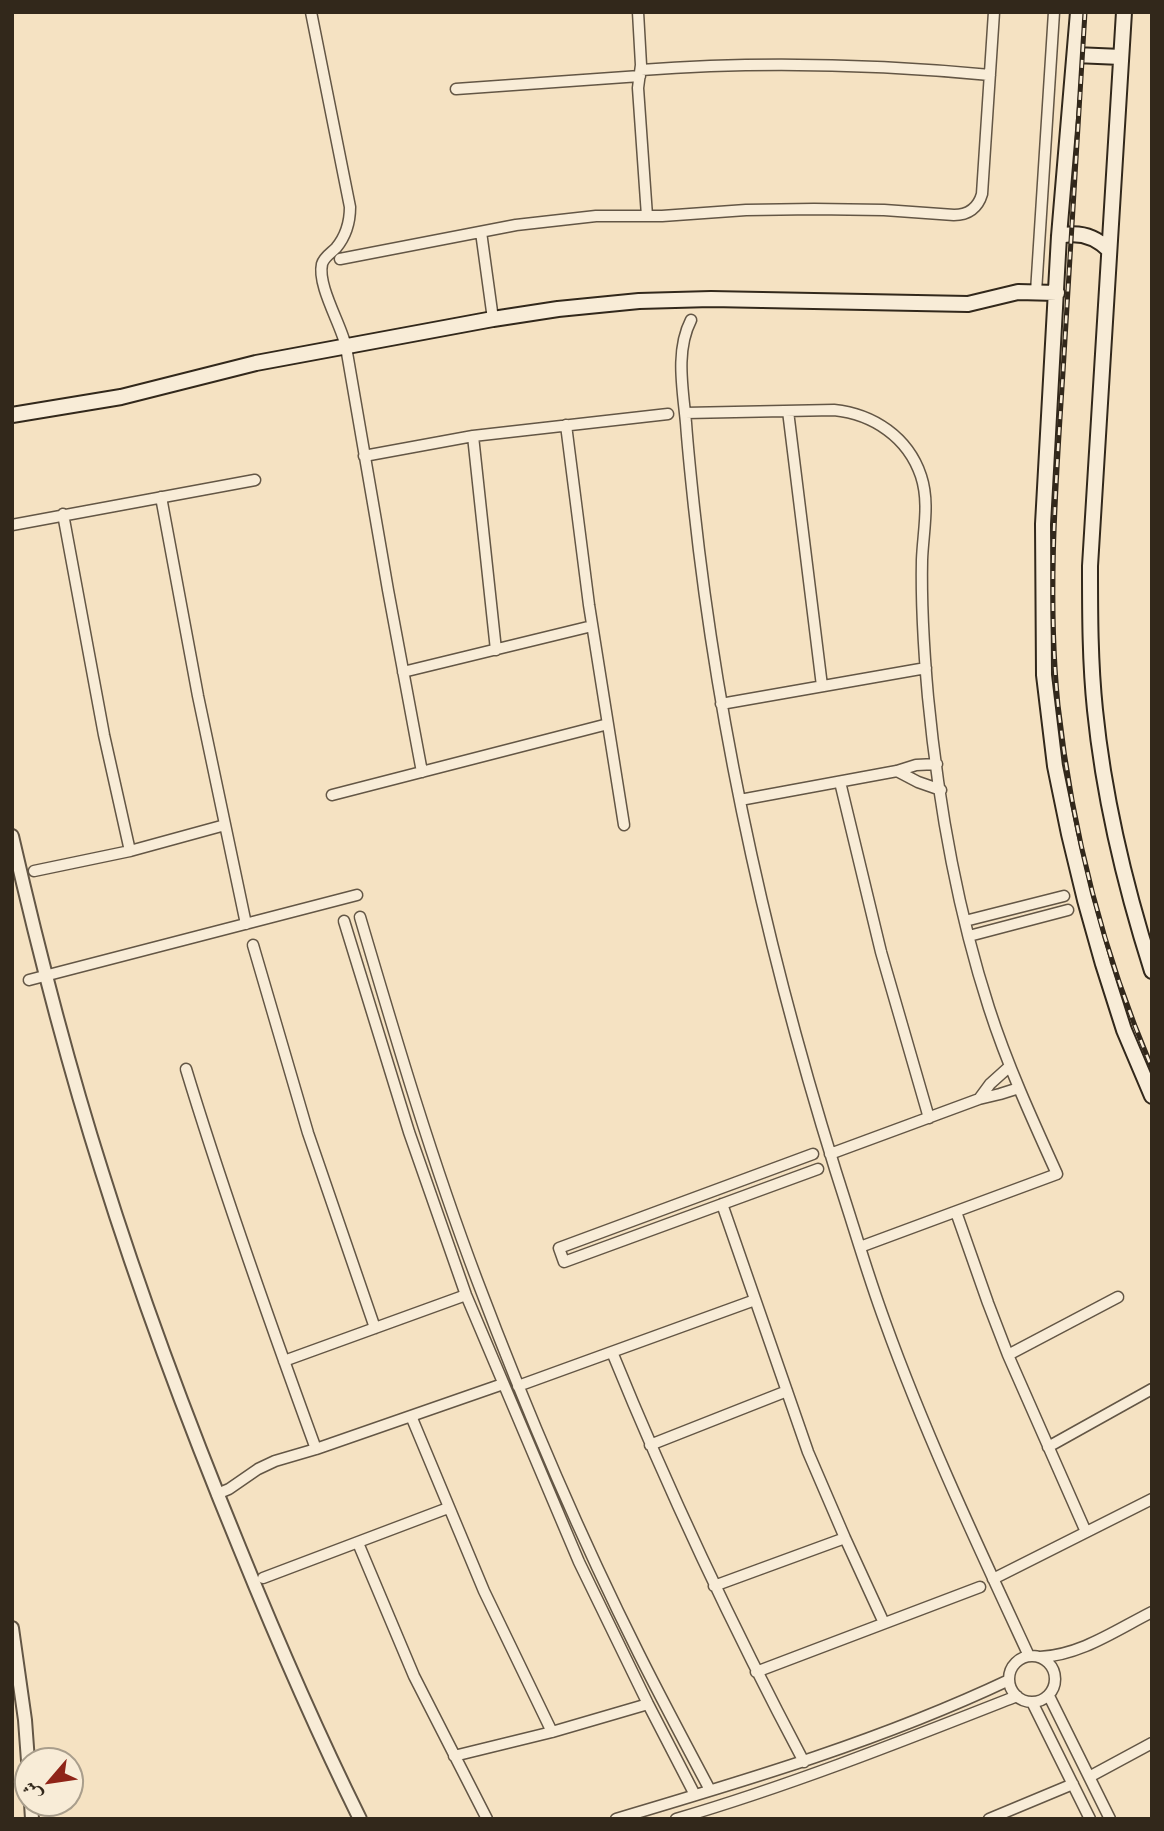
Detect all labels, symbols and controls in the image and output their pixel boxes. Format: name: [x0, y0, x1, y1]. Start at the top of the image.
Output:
north arrow: [14, 1747, 84, 1817]
text: ش: [16, 1777, 47, 1806]

